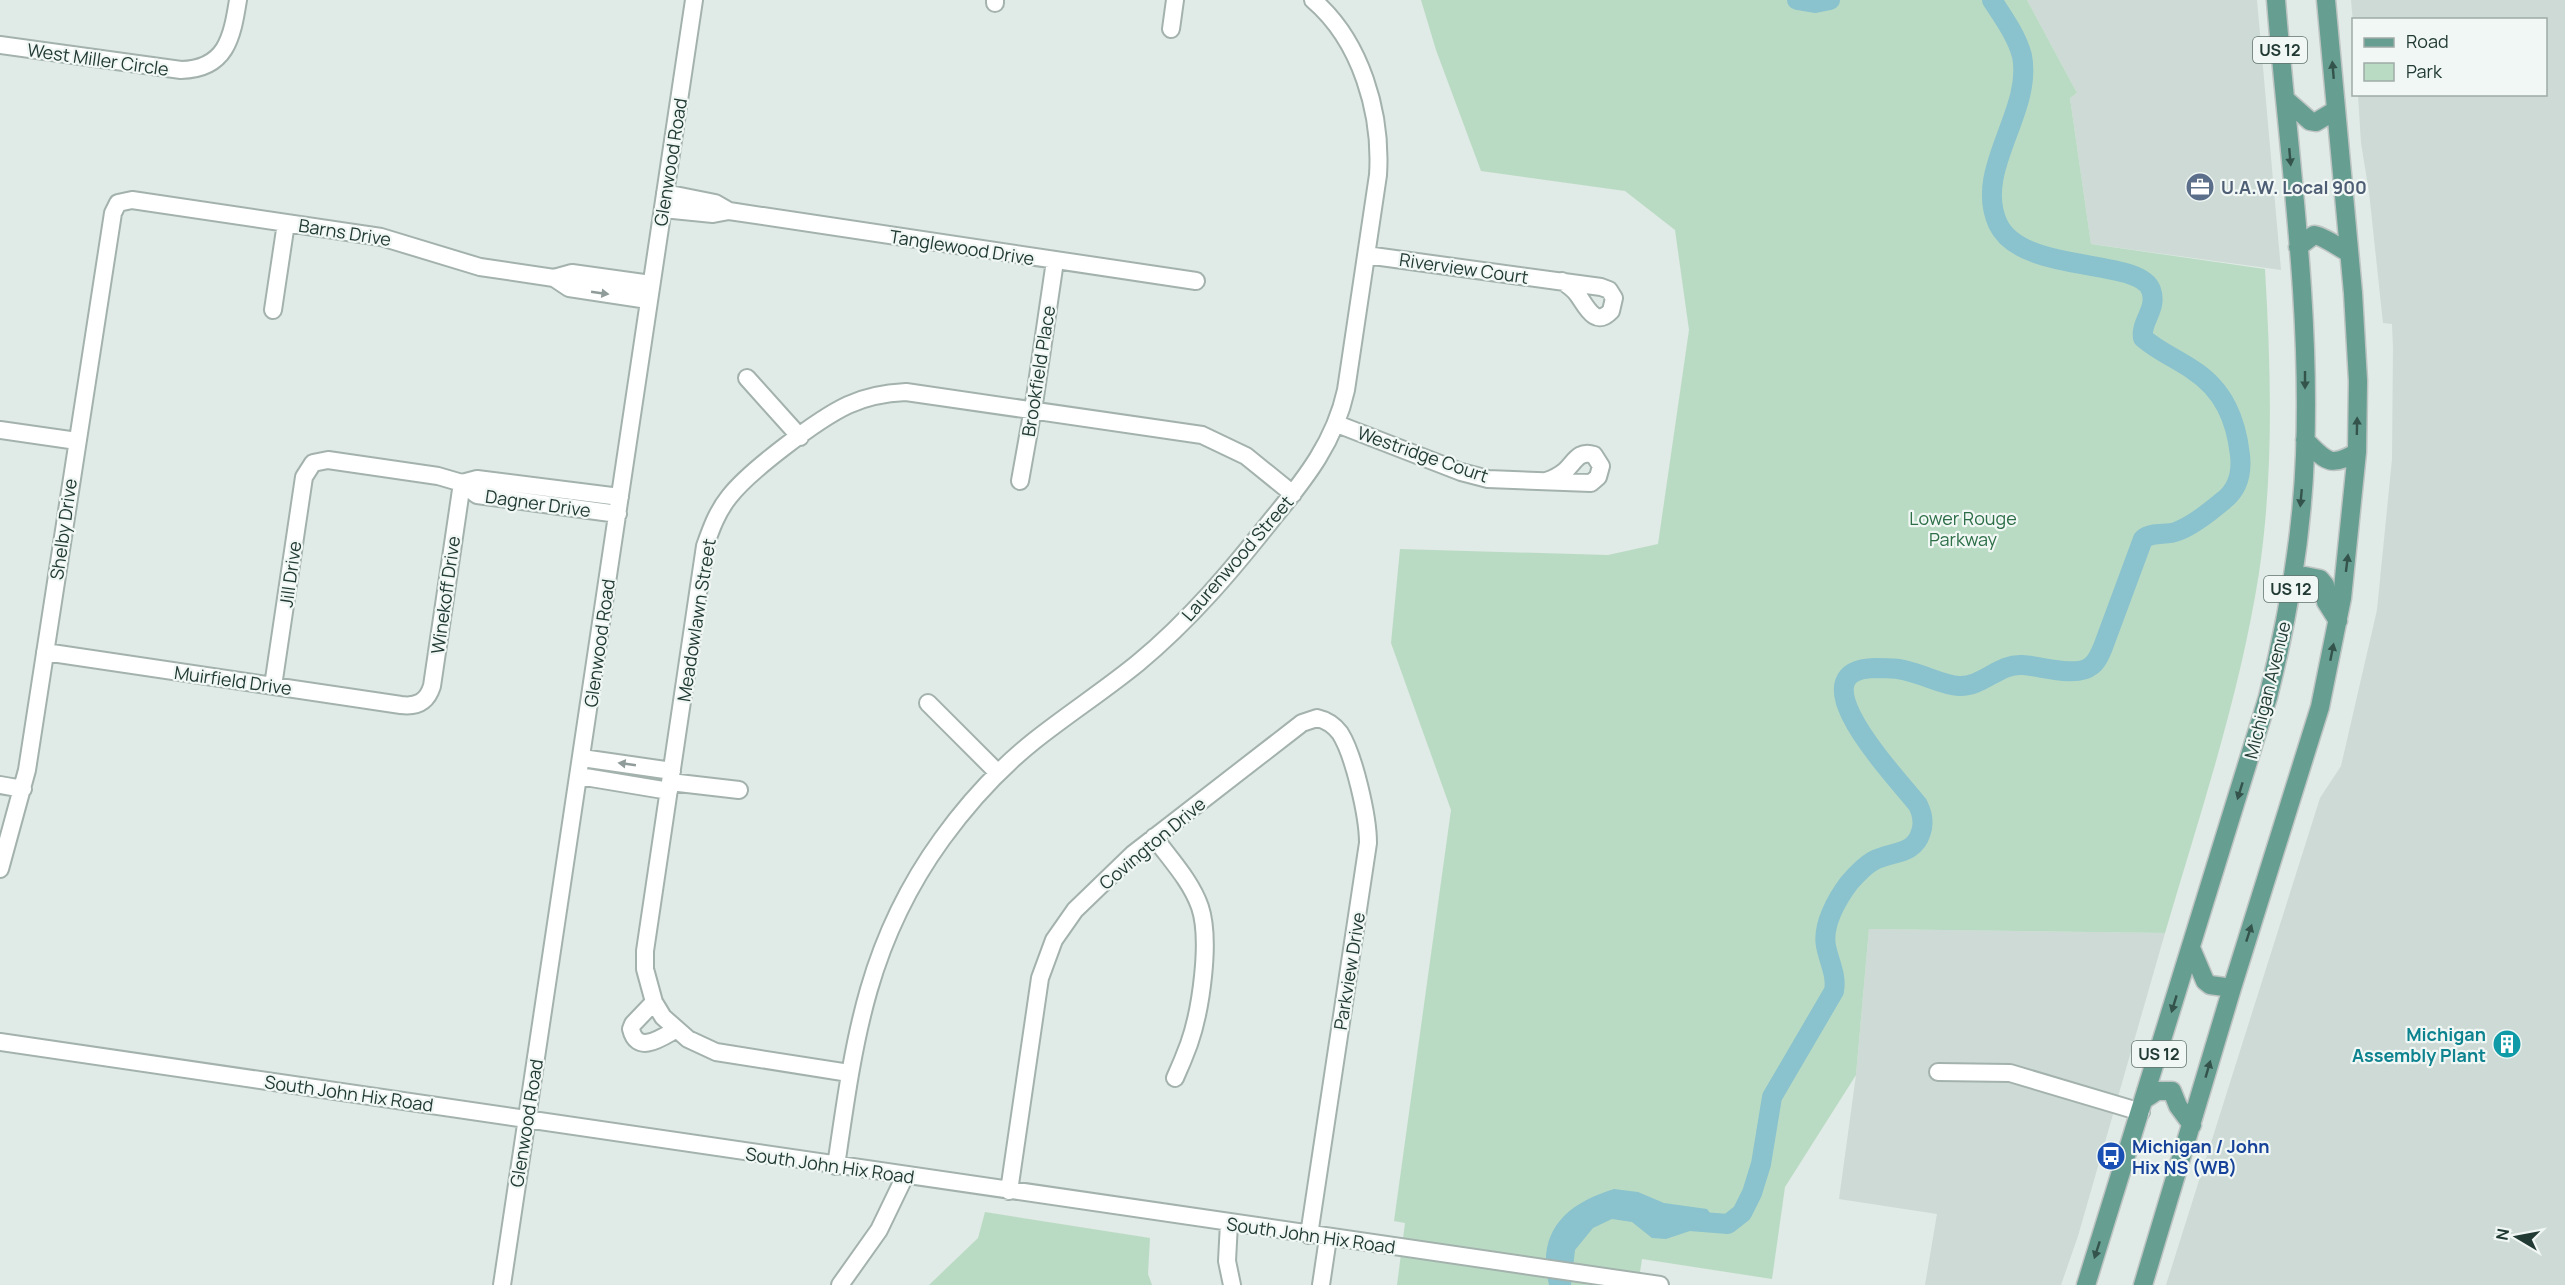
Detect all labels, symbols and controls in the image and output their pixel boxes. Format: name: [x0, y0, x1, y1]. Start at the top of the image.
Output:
legend: [2352, 18, 2547, 96]
text: Road: [2406, 29, 2449, 53]
street label: West Miller Circle: [26, 37, 170, 81]
road number: US 12: [2253, 37, 2307, 63]
text: Park: [2406, 59, 2443, 83]
one-way arrow: [2328, 60, 2337, 79]
street label: Glenwood Road: [648, 96, 692, 228]
one-way arrow: [2285, 148, 2295, 167]
office icon: U.A.W. Local 900: [2184, 171, 2216, 203]
place label: U.A.W. Local 900: [2221, 175, 2367, 199]
street label: Barns Drive: [297, 213, 393, 251]
street label: Tanglewood Drive: [888, 224, 1036, 270]
street label: Riverview Court: [1398, 247, 1530, 289]
one-way arrow: [591, 288, 610, 297]
street label: Brookfield Place: [1016, 304, 1060, 438]
one-way arrow: [2300, 370, 2309, 389]
one-way arrow: [2353, 417, 2362, 436]
street label: Westridge Court: [1354, 420, 1492, 488]
street label: Shelby Drive: [44, 477, 82, 581]
street label: Dagner Drive: [484, 484, 592, 522]
one-way arrow: [2297, 489, 2306, 508]
street label: Laurenwood Street: [1176, 490, 1298, 626]
park label: Lower Rouge Parkway: [1909, 506, 2017, 551]
street label: Winekoff Drive: [425, 534, 465, 656]
street label: Meadowlawn Street: [671, 537, 721, 703]
street label: Jill Drive: [273, 539, 307, 609]
one-way arrow: [2342, 553, 2351, 572]
road number: US 12: [2264, 576, 2318, 602]
street label: Glenwood Road: [578, 577, 620, 709]
street label: Michigan Avenue: [2238, 619, 2296, 761]
one-way arrow: [2328, 642, 2337, 661]
street label: Muirfield Drive: [173, 660, 293, 700]
one-way arrow: [617, 760, 636, 769]
one-way arrow: [2235, 782, 2244, 800]
street label: Covington Drive: [1094, 791, 1210, 895]
street label: Parkview Drive: [1328, 910, 1370, 1032]
one-way arrow: [2245, 924, 2255, 942]
one-way arrow: [2169, 995, 2178, 1013]
place label: Michigan Assembly Plant: [2352, 1022, 2486, 1067]
building icon: Michigan Assembly Plant: [2491, 1028, 2523, 1060]
road number: US 12: [2132, 1041, 2186, 1067]
street label: Glenwood Road: [504, 1057, 548, 1189]
one-way arrow: [2204, 1060, 2213, 1078]
street label: South John Hix Road: [263, 1069, 435, 1117]
place label: Michigan / John Hix NS (WB): [2132, 1134, 2269, 1179]
bus stop icon: Michigan / John Hix NS (WB): [2095, 1140, 2127, 1172]
street label: South John Hix Road: [744, 1141, 916, 1189]
north arrow: [2487, 1207, 2547, 1267]
street label: South John Hix Road: [1225, 1211, 1397, 1259]
text: N: [2490, 1227, 2514, 1242]
one-way arrow: [2092, 1241, 2101, 1259]

